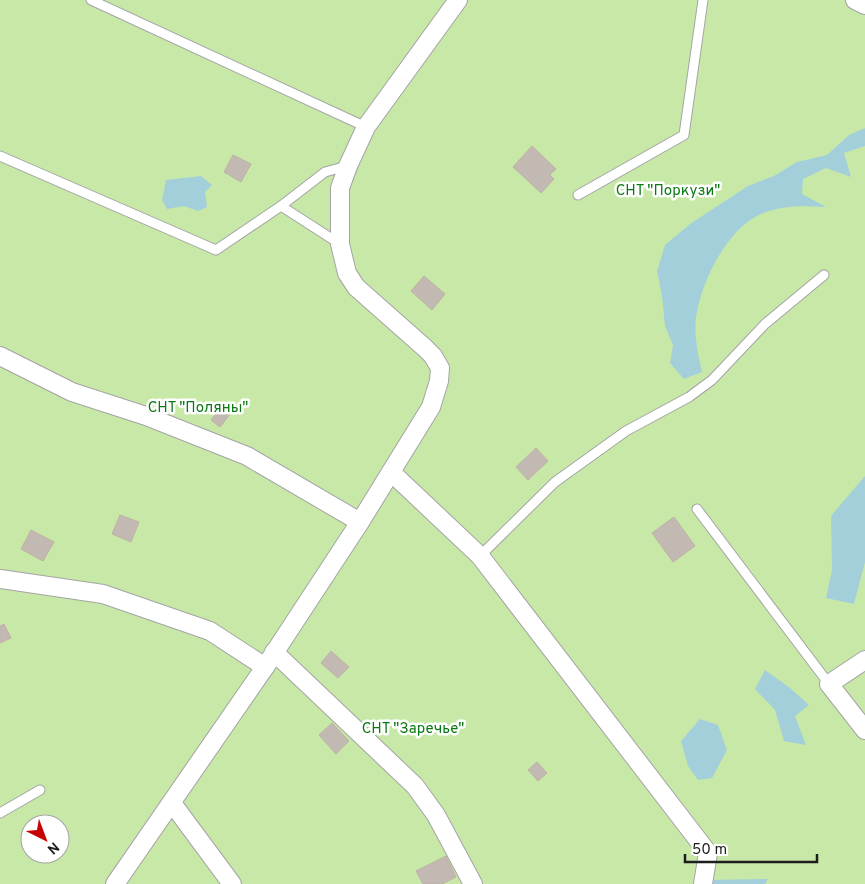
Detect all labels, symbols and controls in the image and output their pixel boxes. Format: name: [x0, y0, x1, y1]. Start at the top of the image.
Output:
park label: СНТ "Поркузи": [616, 182, 720, 201]
park label: СНТ "Поляны": [148, 399, 248, 418]
park label: СНТ "Заречье": [362, 720, 464, 739]
north arrow: [20, 814, 70, 864]
scale bar: [685, 832, 818, 864]
text: N: [43, 838, 62, 857]
text: 50 m: [692, 841, 727, 860]

